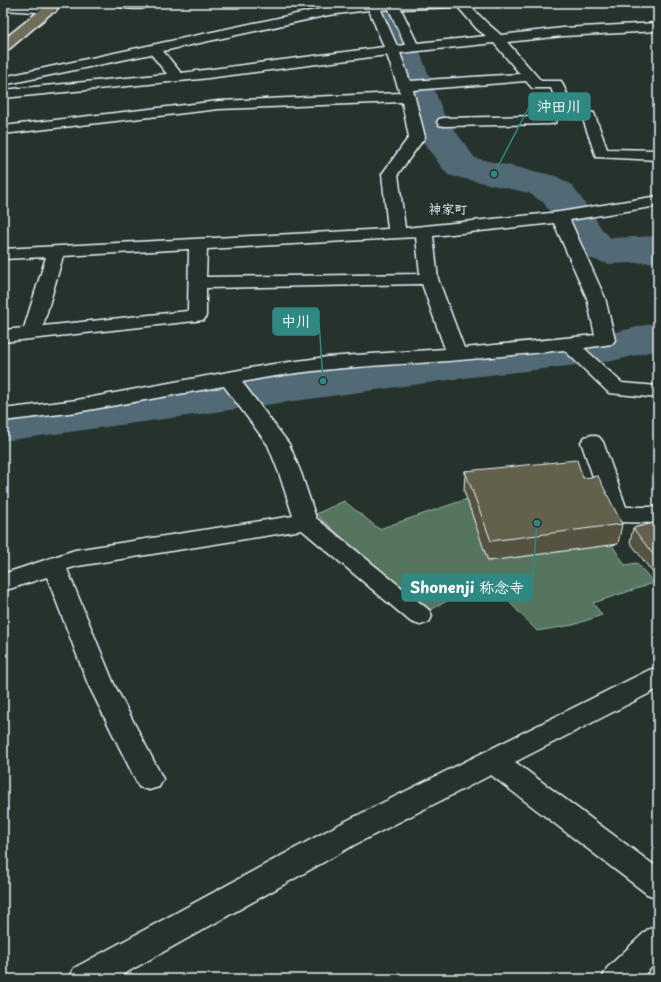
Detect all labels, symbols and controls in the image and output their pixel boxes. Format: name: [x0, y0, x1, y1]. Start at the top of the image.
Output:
callout: 沖田川: [529, 93, 590, 120]
text: 沖田川: [536, 94, 582, 117]
district label: 神家町: [428, 199, 468, 218]
callout: 中川: [273, 308, 319, 335]
text: 中川: [281, 309, 311, 332]
callout: Shonenji 称念寺: [402, 574, 532, 601]
text: Shonenji 称念寺: [410, 575, 524, 598]

